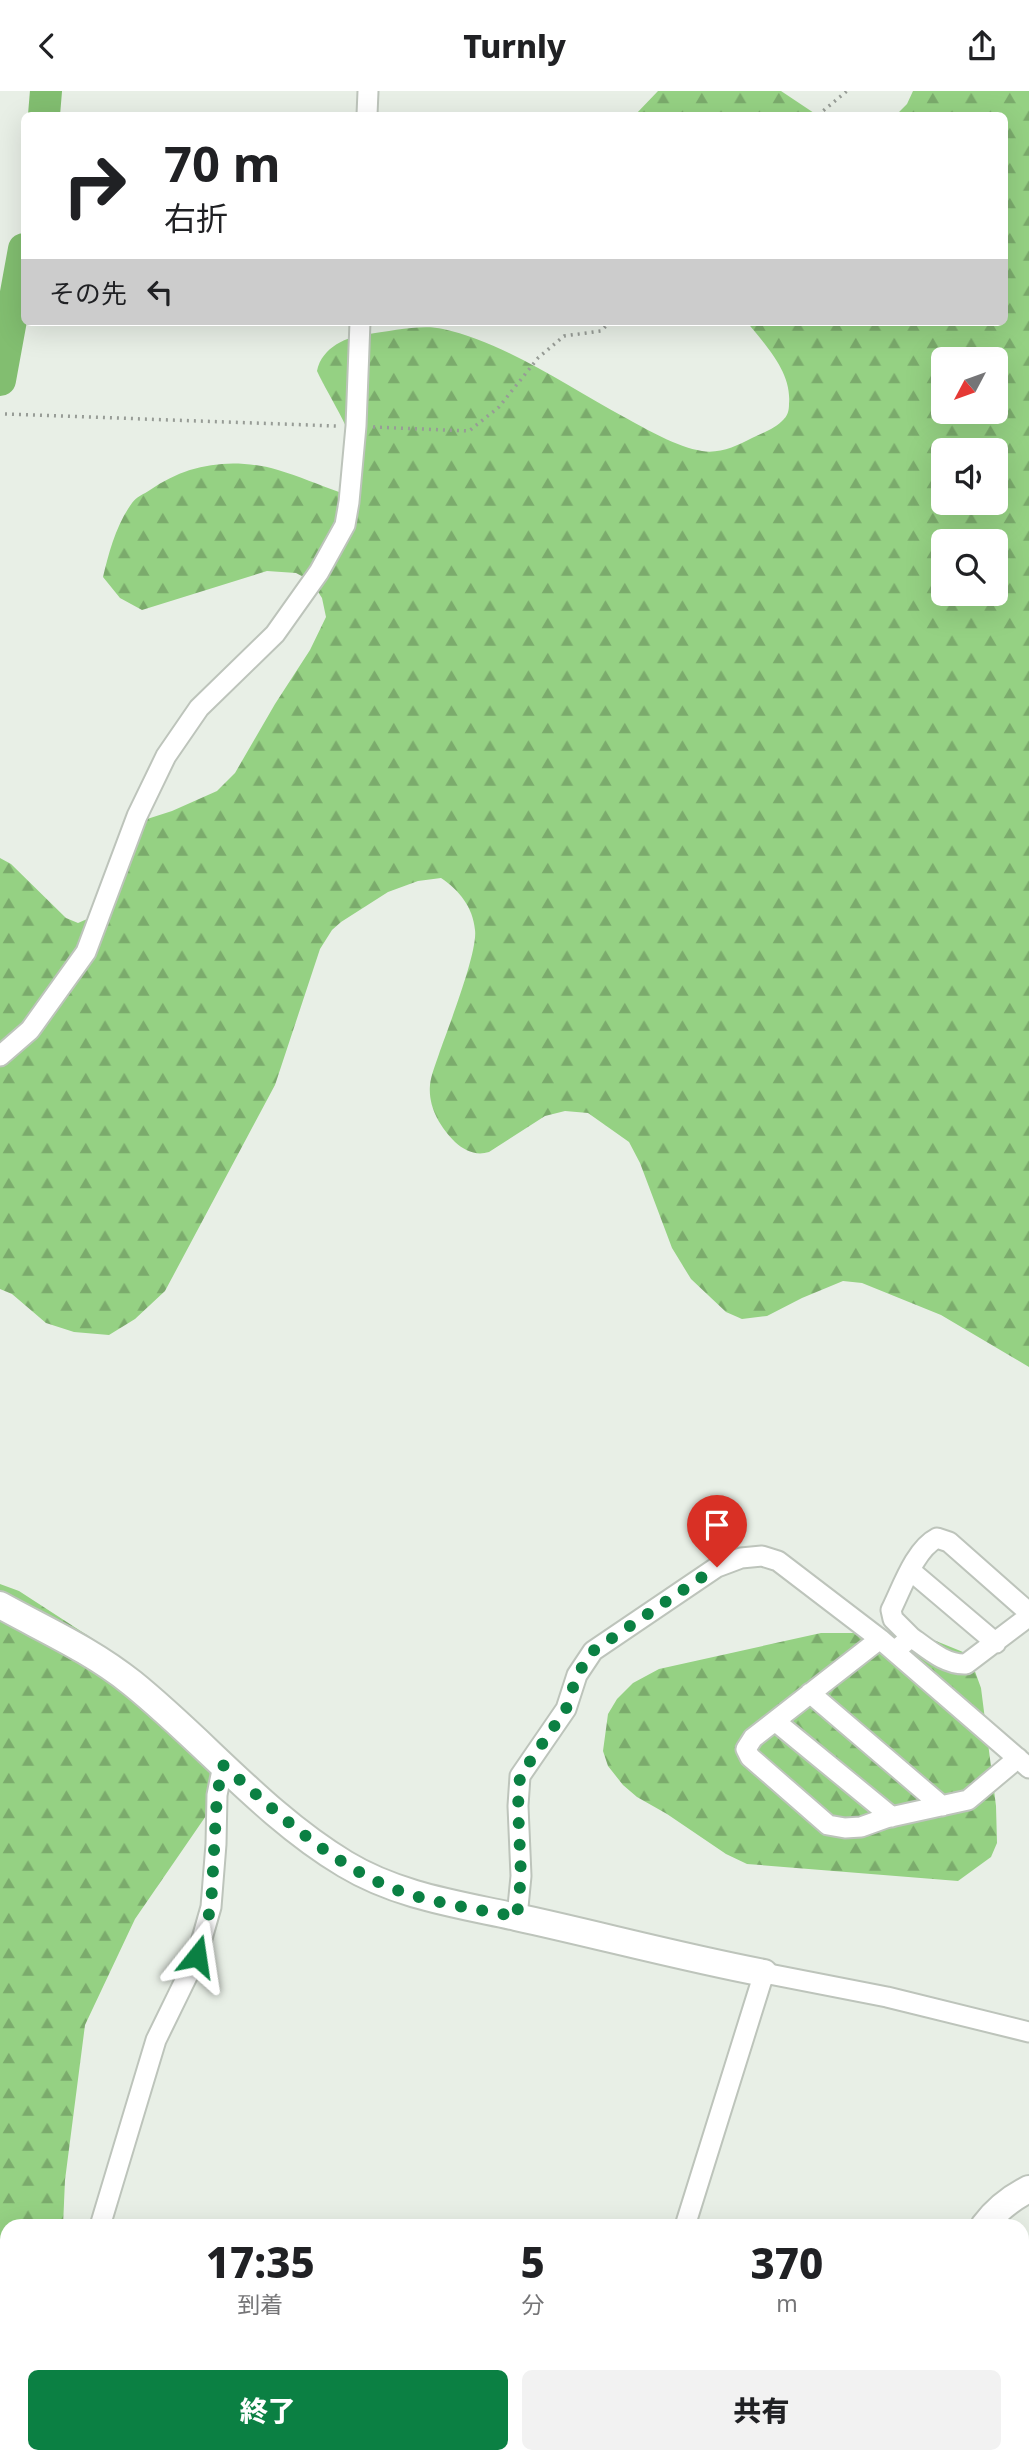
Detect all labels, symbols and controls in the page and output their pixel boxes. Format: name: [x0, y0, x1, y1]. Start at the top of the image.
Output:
text: Turnly: [463, 24, 566, 67]
icon: back: [28, 27, 66, 65]
icon: share: [963, 27, 1001, 65]
text: 70 m: [164, 130, 281, 196]
icon: right: [49, 140, 140, 231]
text: 右折: [164, 196, 228, 239]
icon: left: [141, 273, 179, 311]
text: その先: [49, 275, 127, 311]
north arrow: [931, 347, 1008, 423]
map controls: [931, 347, 1008, 606]
button: sound: [931, 438, 1008, 515]
button: search: [931, 529, 1008, 606]
pin: [687, 1495, 747, 1567]
icon: arrive: [698, 1506, 736, 1544]
position arrow: [160, 1919, 234, 1993]
text: 17:35: [206, 2233, 315, 2290]
text: 5: [520, 2233, 545, 2290]
text: 370: [750, 2234, 823, 2291]
text: m: [776, 2287, 798, 2319]
text: 到着: [237, 2288, 283, 2320]
text: 分: [521, 2288, 544, 2320]
button: 終了: [28, 2370, 508, 2450]
button: 共有: [522, 2370, 1001, 2450]

